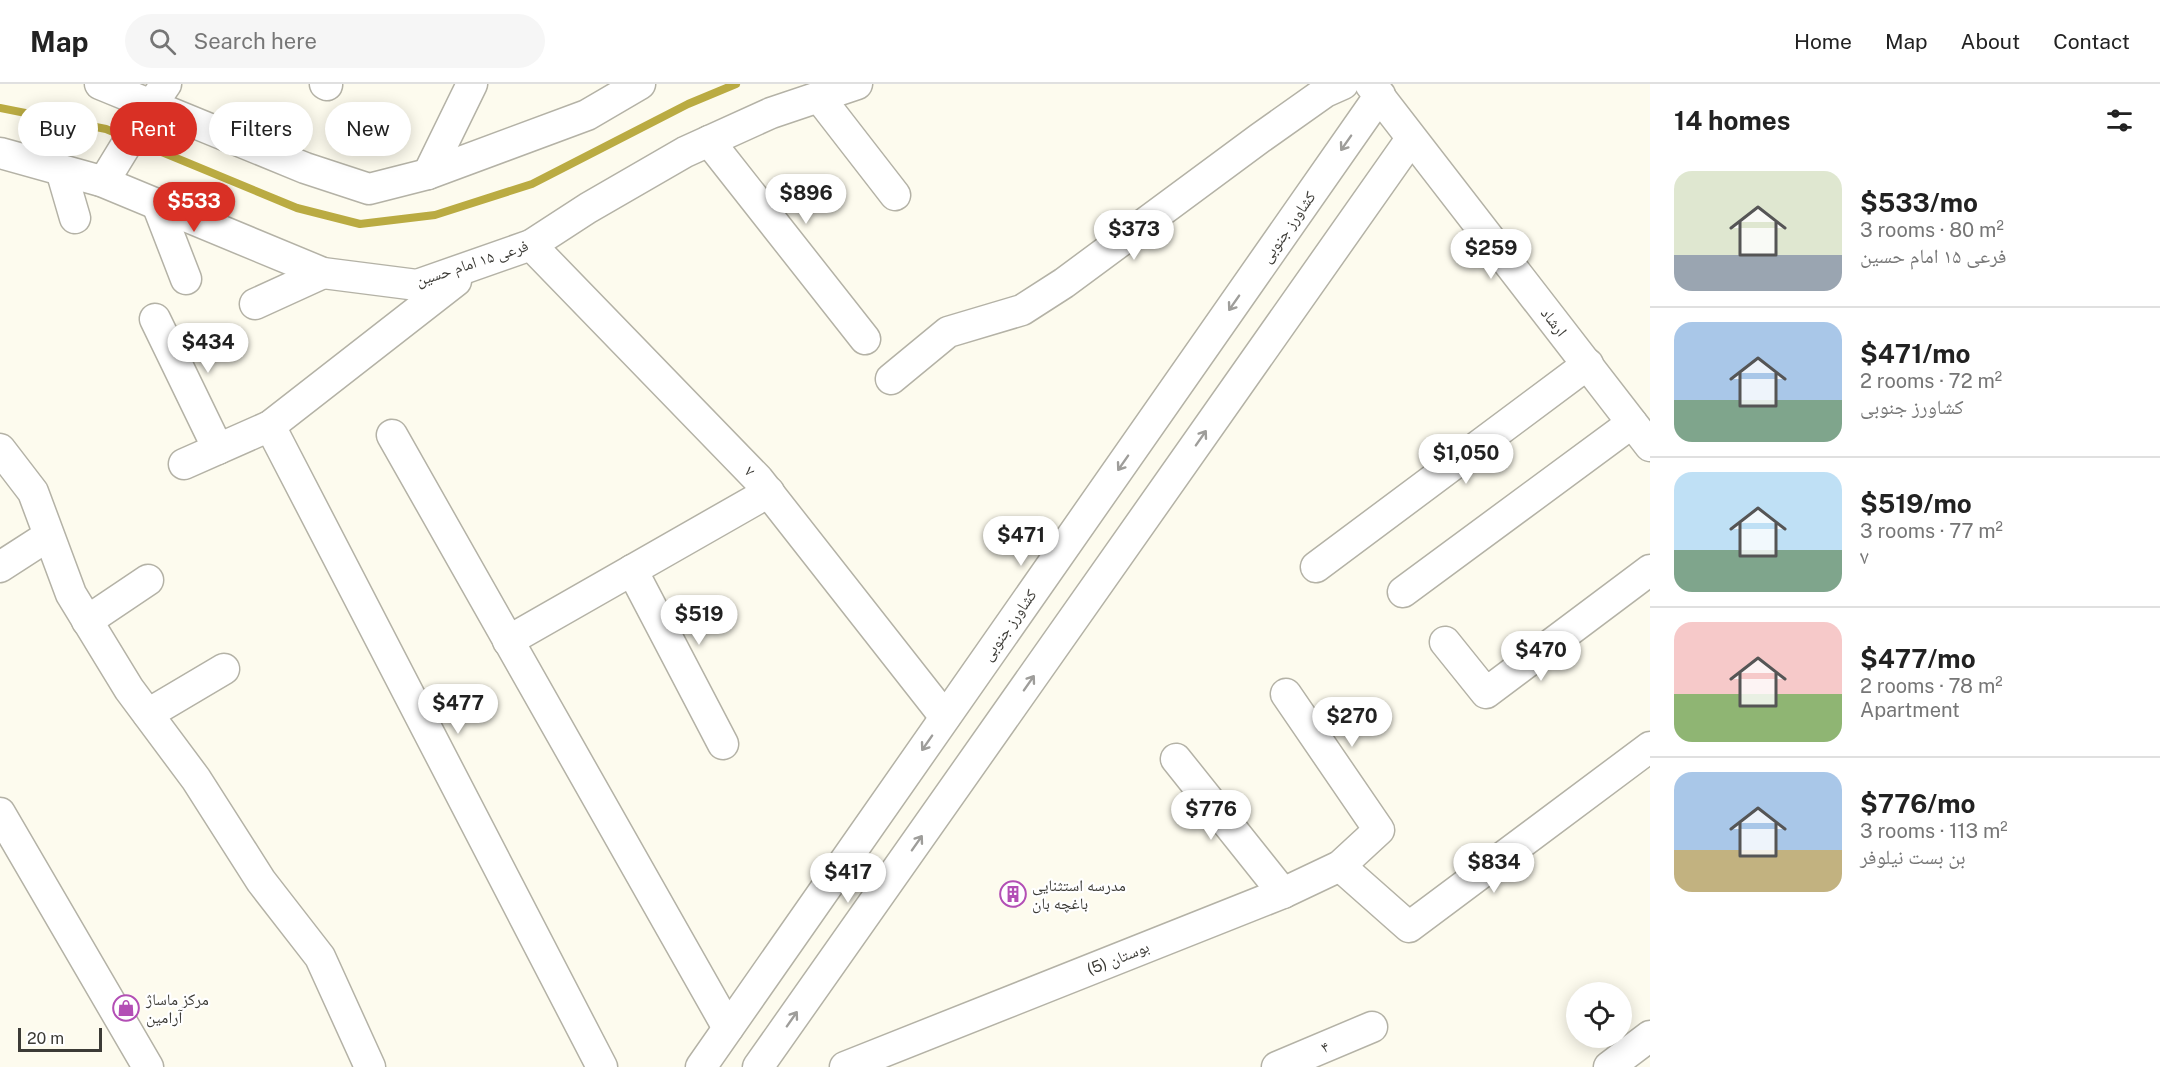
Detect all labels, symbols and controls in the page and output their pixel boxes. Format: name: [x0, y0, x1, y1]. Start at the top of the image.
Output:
search box: [125, 14, 545, 68]
text: Map: [30, 25, 89, 58]
icon: search: [146, 25, 179, 58]
text: Search here: [194, 28, 317, 54]
text: Home: [1794, 29, 1852, 54]
text: Map: [1885, 29, 1928, 54]
text: About: [1961, 29, 2020, 54]
text: Contact: [2053, 29, 2130, 54]
chip: Buy: [18, 102, 98, 156]
chip: Rent: [110, 102, 197, 156]
chip: Filters: [209, 102, 313, 156]
chip: New: [325, 102, 411, 156]
icon: filters: [2103, 104, 2136, 137]
text: 14 homes: [1674, 105, 1790, 136]
one-way arrow: [1340, 134, 1352, 151]
pin: $896: [770, 174, 842, 225]
text: $896: [779, 181, 833, 205]
pin: $533: [158, 182, 230, 233]
street label: کشاورز جنوبی: [1256, 187, 1321, 267]
text: $533/mo: [1860, 187, 1978, 218]
text: $533: [167, 189, 221, 213]
icon: home: [1722, 195, 1794, 267]
pin: $373: [1098, 210, 1170, 261]
text: $373: [1108, 217, 1160, 241]
text: 3 rooms · 80 m²: [1860, 218, 2004, 242]
pin: $259: [1455, 229, 1527, 280]
street label: فرعی ۱۵ امام حسین: [413, 236, 531, 291]
text: $259: [1465, 236, 1518, 260]
text: فرعی ۱۵ امام حسین: [1860, 244, 2006, 268]
one-way arrow: [1228, 294, 1240, 310]
street label: ارشاد: [1537, 304, 1571, 340]
pin: $434: [172, 323, 244, 374]
text: $434: [181, 330, 235, 354]
text: $471/mo: [1860, 338, 1971, 369]
icon: home: [1722, 346, 1794, 418]
text: 2 rooms · 72 m²: [1860, 369, 2002, 393]
text: کشاورز جنوبی: [1860, 395, 1963, 419]
one-way arrow: [1195, 430, 1207, 446]
pin: $1,050: [1417, 434, 1515, 485]
text: $1,050: [1433, 441, 1500, 465]
one-way arrow: [1117, 454, 1129, 470]
street label: ۷: [741, 462, 759, 480]
text: $519/mo: [1860, 488, 1972, 519]
icon: home: [1722, 496, 1794, 568]
pin: $471: [985, 516, 1057, 567]
text: 3 rooms · 77 m²: [1860, 519, 2003, 543]
text: $471: [997, 523, 1045, 547]
text: ۷: [1860, 545, 1869, 569]
street label: کشاورز جنوبی: [977, 585, 1042, 665]
pin: $519: [663, 595, 735, 646]
text: $519: [675, 602, 723, 626]
pin: $470: [1505, 631, 1577, 682]
text: $470: [1515, 638, 1567, 662]
text: $477/mo: [1860, 643, 1976, 674]
icon: home: [1722, 646, 1794, 718]
text: 2 rooms · 78 m²: [1860, 674, 2003, 698]
one-way arrow: [1023, 676, 1035, 692]
pin: $477: [422, 684, 494, 735]
text: $477: [432, 691, 484, 715]
pin: $270: [1316, 697, 1388, 748]
text: Apartment: [1860, 698, 1960, 722]
text: $270: [1326, 704, 1378, 728]
one-way arrow: [921, 734, 933, 751]
text: $776/mo: [1860, 788, 1976, 819]
pin: $776: [1175, 790, 1247, 841]
icon: home: [1722, 796, 1794, 868]
text: $776: [1185, 797, 1237, 821]
text: 3 rooms · 113 m²: [1860, 819, 2008, 843]
one-way arrow: [911, 836, 923, 852]
pin: $834: [1458, 843, 1530, 894]
text: بن بست نیلوفر: [1860, 845, 1965, 869]
text: $834: [1467, 850, 1521, 874]
pin: $417: [812, 853, 884, 904]
text: $417: [824, 860, 872, 884]
place label: مدرسه استثنایی باغچه بان: [1032, 876, 1126, 914]
building icon: مدرسه استثنایی باغچه بان: [998, 879, 1028, 909]
street label: بوستان (5): [1084, 937, 1152, 980]
map controls: [1566, 982, 1632, 1048]
button: locate: [1566, 982, 1632, 1048]
place label: مرکز ماساژ آرامین: [145, 990, 209, 1028]
shop icon: مرکز ماساژ آرامین: [111, 993, 141, 1023]
one-way arrow: [786, 1012, 798, 1028]
scale bar: [18, 1025, 102, 1052]
text: 20 m: [27, 1029, 64, 1048]
street label: ۴: [1318, 1037, 1332, 1057]

